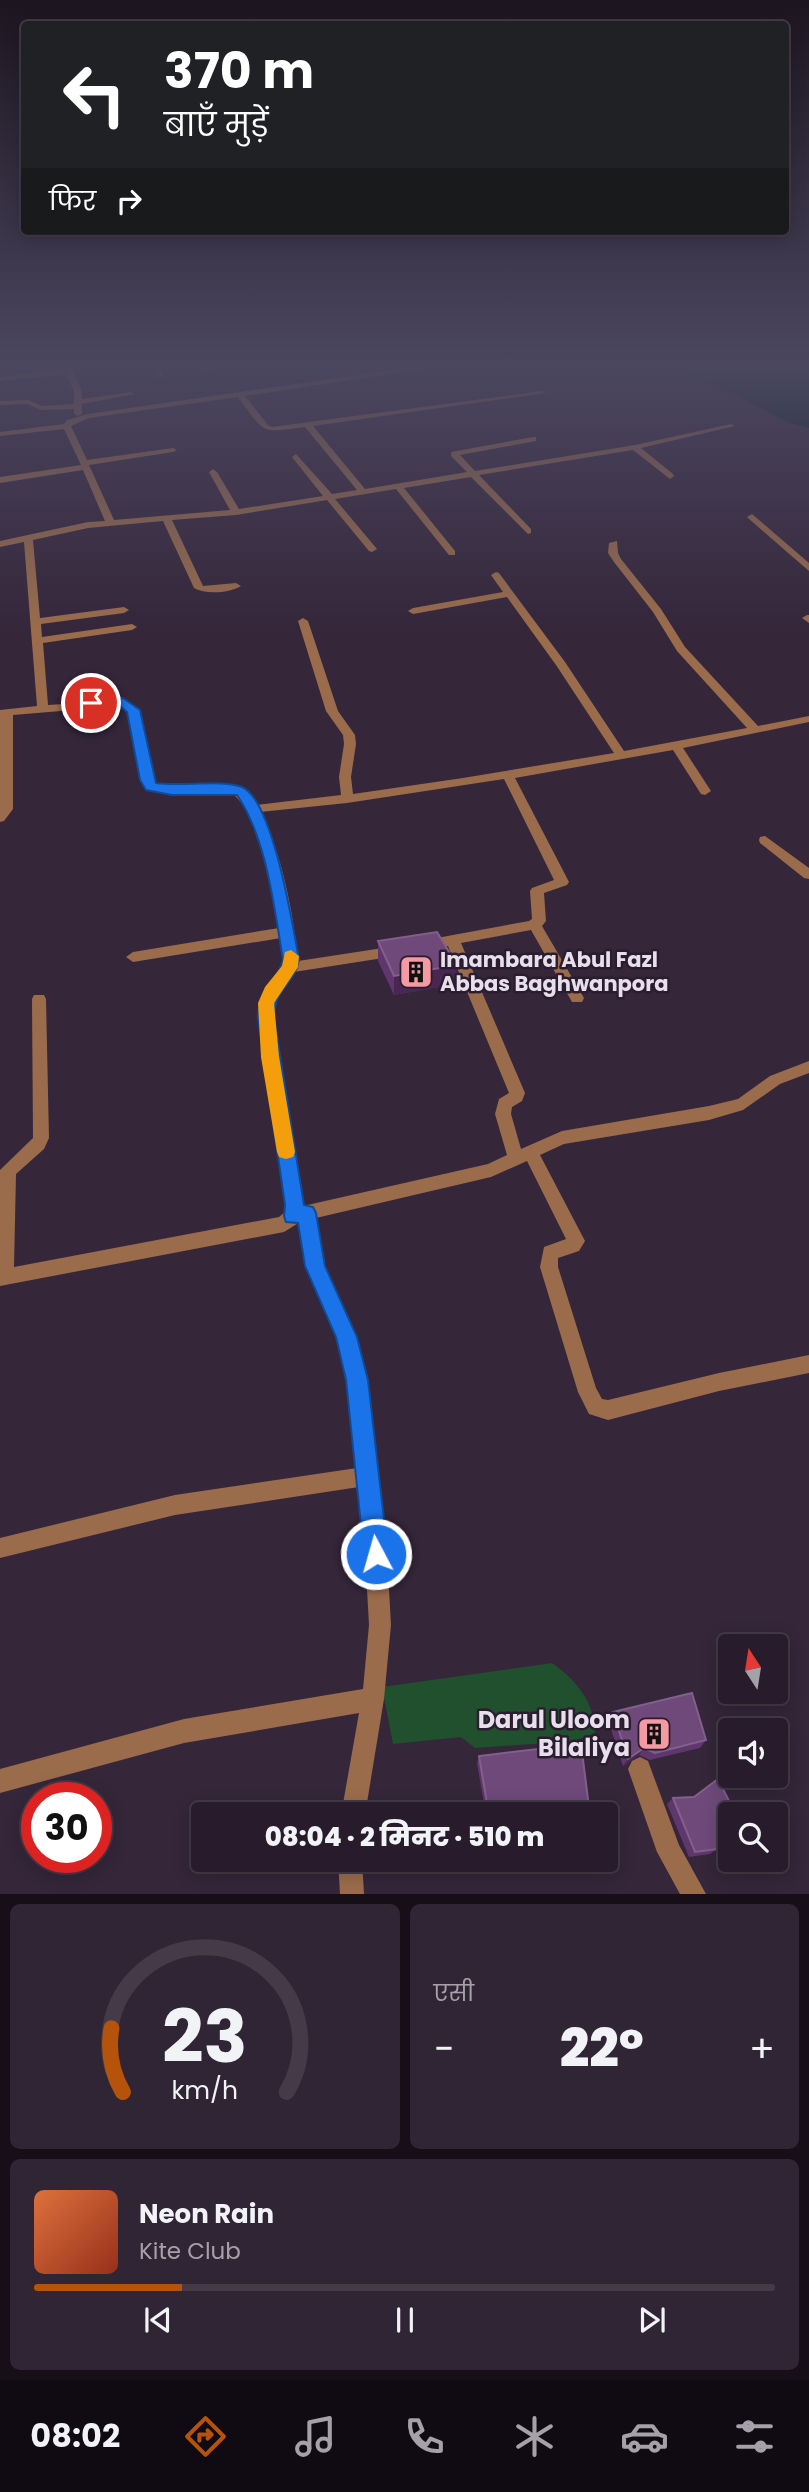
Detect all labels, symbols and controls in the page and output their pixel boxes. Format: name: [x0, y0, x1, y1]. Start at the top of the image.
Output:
text: 370 m: [164, 37, 314, 105]
icon: left: [49, 49, 140, 140]
text: बाएँ मुड़ें: [164, 102, 268, 147]
icon: right: [110, 182, 148, 220]
text: फिर: [49, 183, 96, 219]
pin: [61, 673, 121, 733]
icon: arrive: [72, 684, 110, 722]
place label: Imambara Abul Fazl Abbas Baghwanpora: [440, 945, 668, 998]
building icon: Imambara Abul Fazl Abbas Baghwanpora: [397, 953, 435, 991]
position arrow: [339, 1517, 413, 1591]
north arrow: [718, 1634, 788, 1704]
map controls: [718, 1634, 788, 1872]
place label: Darul Uloom Bilaliya: [478, 1703, 630, 1764]
building icon: Darul Uloom Bilaliya: [635, 1715, 673, 1753]
button: sound: [718, 1718, 788, 1788]
speed limit sign: 30: [21, 1782, 112, 1873]
button: search: [718, 1802, 788, 1872]
text: 08:04 · 2 मिनट · 510 m: [265, 1819, 544, 1855]
text: एसी: [434, 1977, 474, 2009]
text: 23: [162, 1987, 248, 2088]
text: 22°: [560, 2012, 644, 2085]
text: −: [434, 2022, 454, 2075]
text: +: [749, 2022, 775, 2075]
text: km/h: [171, 2073, 238, 2108]
text: Neon Rain: [139, 2196, 274, 2232]
text: Kite Club: [139, 2235, 241, 2267]
icon: previous: [139, 2301, 177, 2339]
icon: pause: [386, 2301, 424, 2339]
icon: next: [633, 2301, 671, 2339]
icon: directions: [181, 2412, 230, 2461]
icon: music: [291, 2412, 340, 2461]
icon: phone: [400, 2412, 449, 2461]
icon: climate: [510, 2412, 559, 2461]
icon: car: [620, 2412, 669, 2461]
icon: filters: [730, 2412, 779, 2461]
text: 08:02: [30, 2413, 120, 2458]

